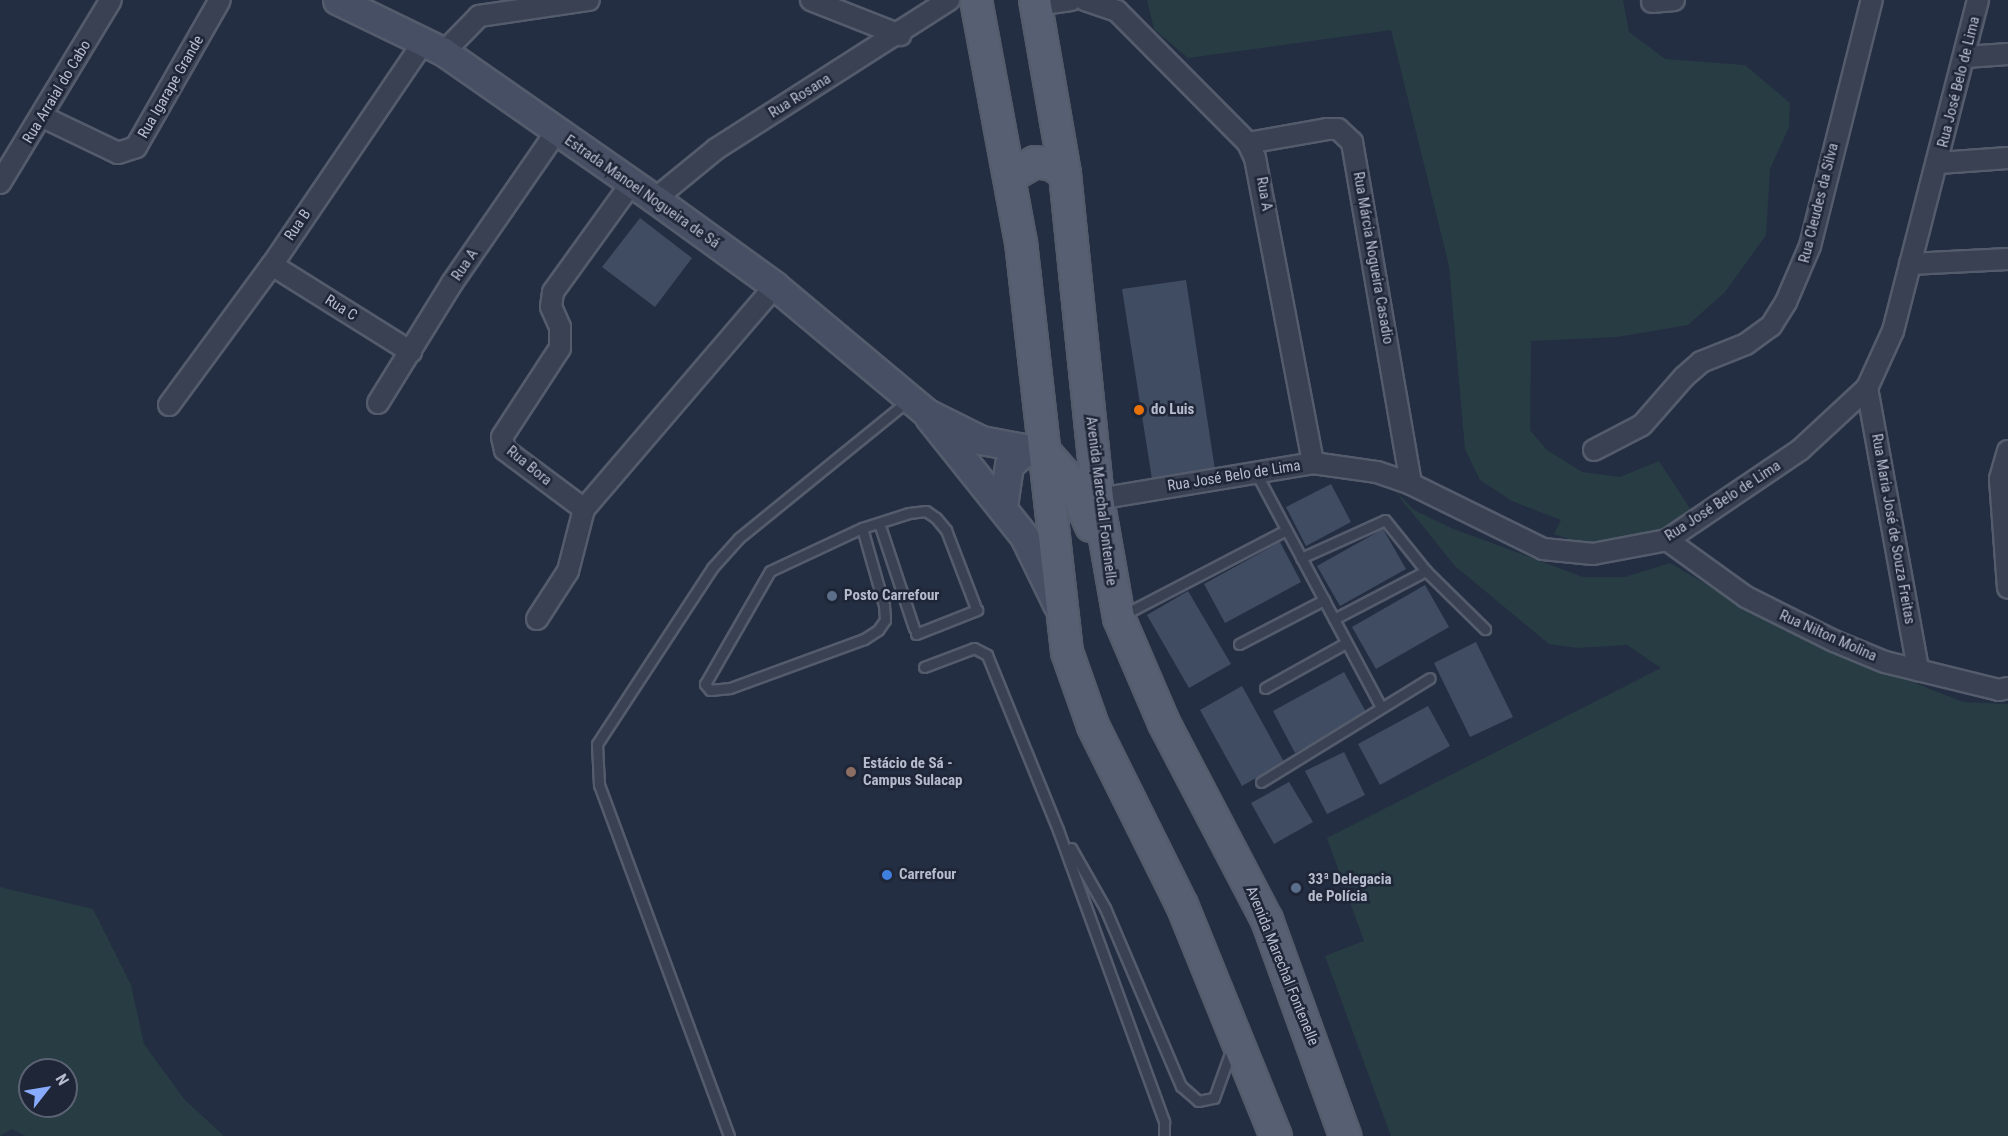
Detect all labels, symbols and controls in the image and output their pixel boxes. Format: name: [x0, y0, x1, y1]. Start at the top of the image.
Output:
street label: Rua José Belo de Lima: [1934, 15, 1984, 149]
street label: Rua Igarape Grande: [134, 32, 208, 142]
street label: Rua Arraial do Cabo: [19, 37, 95, 147]
street label: Rua Rosana: [766, 70, 834, 122]
street label: Estrada Manoel Nogueira de Sá: [561, 132, 723, 252]
street label: Rua Cleudes da Silva: [1795, 141, 1843, 265]
street label: Rua Márcia Nogueira Casadio: [1349, 170, 1397, 346]
street label: Rua A: [1252, 175, 1276, 213]
street label: Rua B: [281, 206, 315, 244]
street label: Rua A: [448, 246, 482, 284]
street label: Rua C: [322, 291, 360, 325]
place label: do Luis: [1151, 401, 1194, 419]
marker: do Luis: [1132, 403, 1146, 417]
street label: Avenida Marechal Fontenelle: [1082, 415, 1120, 587]
street label: Rua Maria José de Souza Freitas: [1867, 432, 1919, 626]
street label: Rua Bora: [503, 442, 555, 490]
street label: Rua José Belo de Lima: [1166, 457, 1302, 495]
street label: Rua José Belo de Lima: [1662, 457, 1784, 545]
place label: Posto Carrefour: [844, 587, 939, 605]
marker: Posto Carrefour: [825, 589, 839, 603]
street label: Rua Nilton Molina: [1776, 606, 1880, 666]
place label: Estácio de Sá - Campus Sulacap: [863, 754, 963, 789]
marker: Estácio de Sá - Campus Sulacap: [844, 765, 858, 779]
place label: Carrefour: [899, 866, 956, 884]
marker: Carrefour: [880, 868, 894, 882]
place label: 33ª Delegacia de Polícia: [1308, 870, 1391, 905]
marker: 33ª Delegacia de Polícia: [1289, 881, 1303, 895]
street label: Avenida Marechal Fontenelle: [1242, 884, 1322, 1048]
north arrow: [18, 1058, 78, 1118]
text: N: [51, 1070, 73, 1089]

